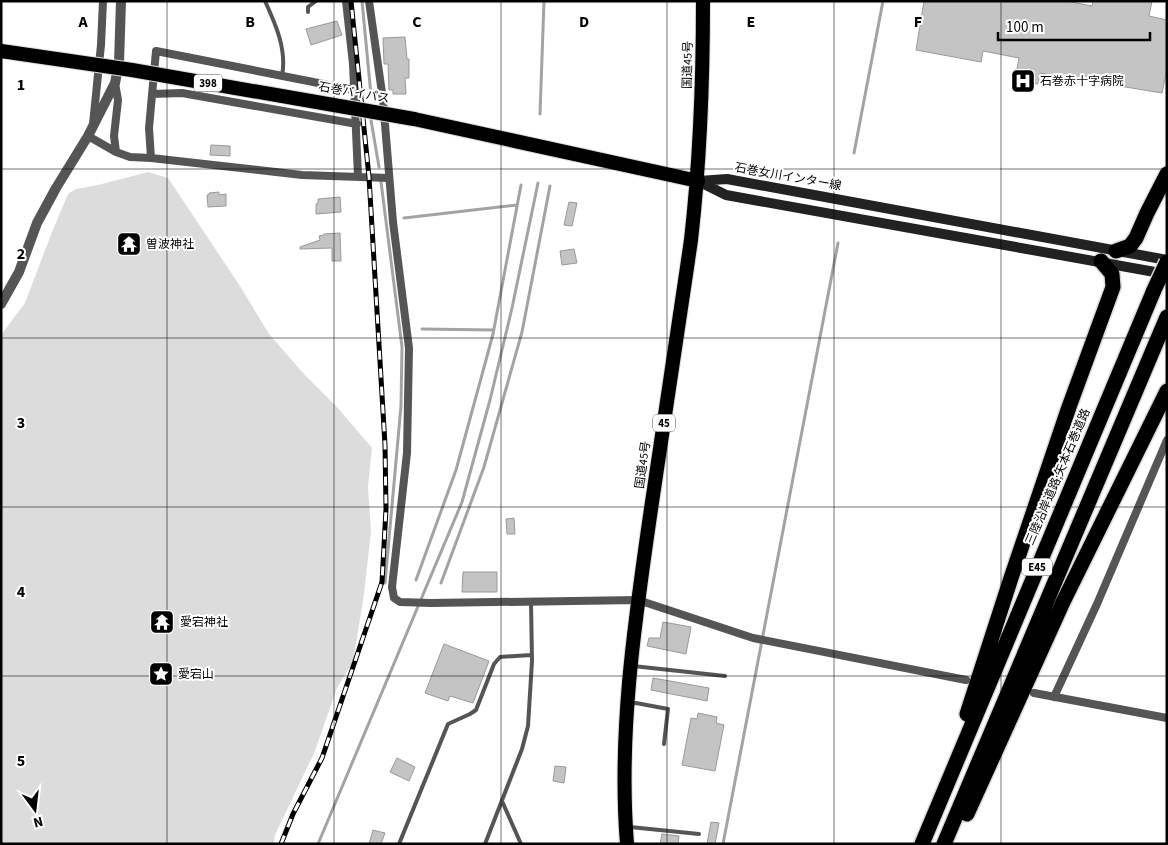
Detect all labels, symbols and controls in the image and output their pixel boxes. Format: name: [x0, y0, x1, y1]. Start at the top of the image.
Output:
scale bar: [998, 10, 1150, 42]
text: A: [77, 11, 88, 33]
text: B: [245, 11, 255, 33]
text: C: [412, 11, 422, 33]
text: D: [579, 11, 589, 33]
text: E: [747, 11, 755, 33]
text: F: [914, 11, 922, 33]
text: 100 m: [1006, 17, 1044, 38]
street label: 国道45号: [679, 41, 697, 89]
hospital icon: 石巻赤十字病院: [1010, 68, 1036, 94]
place label: 石巻赤十字病院: [1040, 73, 1124, 90]
text: 1: [17, 74, 25, 96]
road number: 398: [194, 75, 222, 92]
street label: 石巻バイパス: [317, 78, 391, 108]
street label: 石巻女川インター線: [733, 159, 843, 195]
temple icon: 曽波神社: [116, 231, 142, 257]
place label: 曽波神社: [146, 236, 194, 253]
text: 2: [17, 243, 25, 265]
street label: 三陸沿岸道路;矢本石巻道路: [1021, 406, 1095, 548]
text: 3: [17, 412, 25, 434]
road number: 45: [653, 414, 675, 432]
street label: 国道45号: [631, 440, 655, 490]
road number: E45: [1022, 558, 1052, 576]
text: 4: [17, 581, 26, 603]
temple icon: 愛宕神社: [149, 609, 175, 635]
place label: 愛宕神社: [180, 614, 228, 631]
place icon: 愛宕山: [148, 661, 174, 687]
place label: 愛宕山: [178, 666, 214, 683]
text: 5: [17, 750, 25, 772]
north arrow: [10, 785, 60, 835]
text: N: [31, 811, 45, 832]

